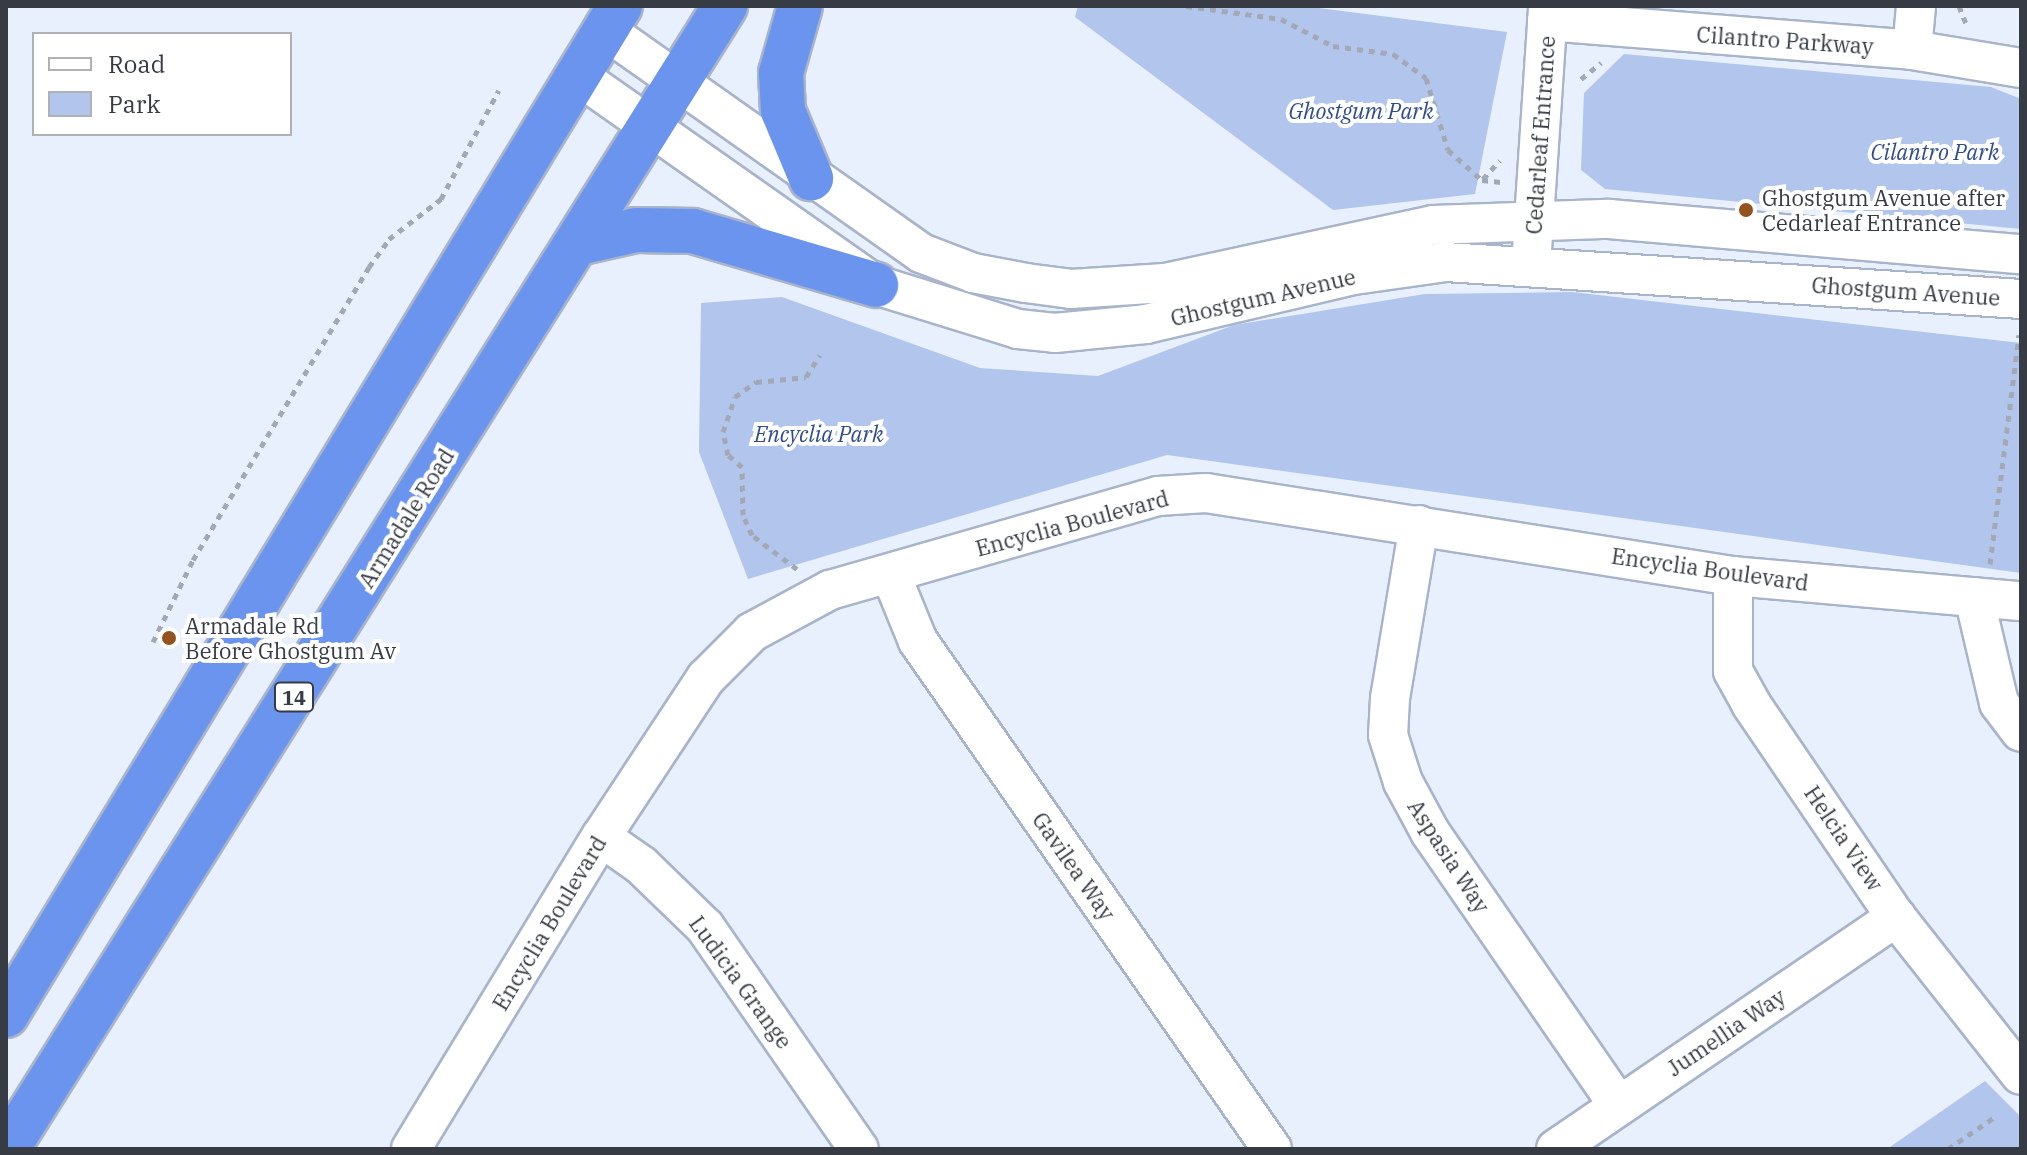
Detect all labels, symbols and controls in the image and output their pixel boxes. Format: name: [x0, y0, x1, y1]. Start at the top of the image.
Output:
street label: Cilantro Parkway: [1696, 21, 1874, 59]
legend: [32, 32, 292, 136]
street label: Cedarleaf Entrance: [1520, 35, 1560, 235]
text: Road: [108, 48, 165, 80]
text: Park: [108, 88, 160, 120]
park label: Ghostgum Park: [1288, 98, 1434, 124]
park label: Cilantro Park: [1871, 139, 1999, 165]
place label: Ghostgum Avenue after Cedarleaf Entrance: [1762, 184, 2005, 236]
marker: Ghostgum Avenue after Cedarleaf Entrance: [1737, 201, 1755, 219]
street label: Ghostgum Avenue: [1168, 263, 1358, 331]
street label: Ghostgum Avenue: [1811, 271, 2001, 311]
park label: Encyclia Park: [754, 421, 884, 447]
street label: Armadale Road: [353, 444, 459, 592]
street label: Encyclia Boulevard: [973, 485, 1171, 561]
street label: Encyclia Boulevard: [1610, 542, 1810, 596]
place label: Armadale Rd Before Ghostgum Av: [185, 612, 396, 664]
marker: Armadale Rd Before Ghostgum Av: [160, 629, 178, 647]
road number: 14: [274, 681, 314, 713]
street label: Helcia View: [1799, 780, 1889, 896]
street label: Aspasia Way: [1403, 794, 1495, 918]
street label: Gavilea Way: [1027, 807, 1121, 925]
street label: Encyclia Boulevard: [486, 831, 612, 1015]
street label: Ludicia Grange: [684, 911, 798, 1053]
street label: Jumellia Way: [1662, 983, 1790, 1081]

